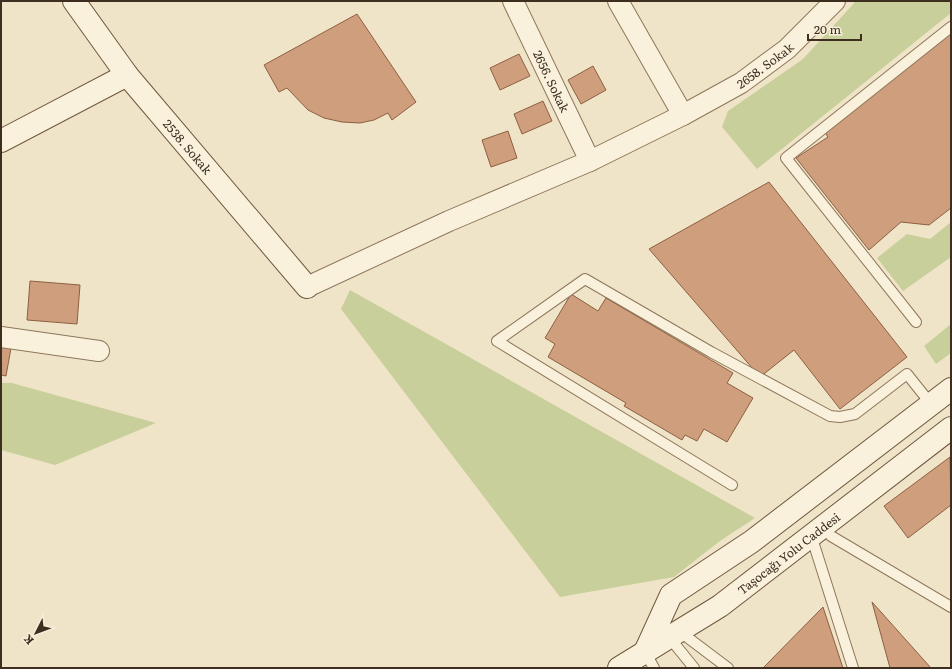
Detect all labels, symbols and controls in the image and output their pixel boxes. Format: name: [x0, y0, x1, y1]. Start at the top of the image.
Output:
scale bar: [808, 16, 861, 42]
text: 20 m: [814, 20, 841, 38]
street label: 2658. Sokak: [733, 38, 798, 93]
street label: 2656. Sokak: [529, 47, 574, 116]
street label: 2538. Sokak: [159, 115, 217, 178]
street label: Taşocağı Yolu Caddesi: [733, 508, 844, 599]
north arrow: [16, 613, 56, 653]
text: K: [19, 632, 37, 649]

